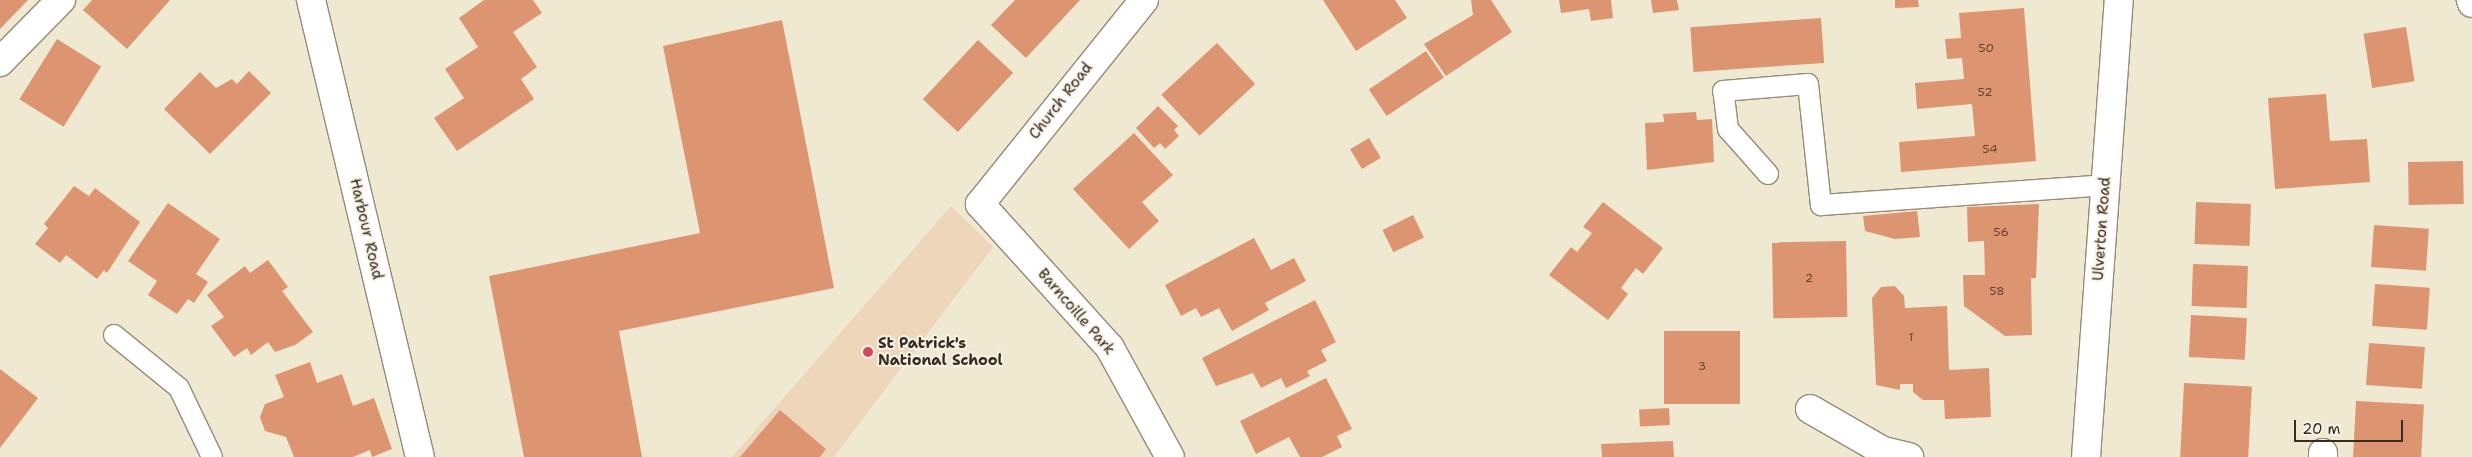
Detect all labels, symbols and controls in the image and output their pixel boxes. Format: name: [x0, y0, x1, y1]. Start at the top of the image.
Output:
house number: 50: [1978, 42, 1994, 56]
street label: Church Road: [1025, 59, 1097, 143]
house number: 52: [1977, 86, 1993, 100]
house number: 54: [1982, 143, 1998, 157]
street label: Harbour Road: [346, 177, 386, 281]
street label: Ulverton Road: [2089, 177, 2115, 281]
house number: 56: [1993, 226, 2009, 240]
street label: Barncoille Park: [1034, 265, 1118, 359]
house number: 2: [1805, 272, 1813, 286]
house number: 58: [1989, 285, 2005, 299]
house number: 1: [1908, 331, 1914, 345]
place label: St Patrick's National School: [878, 334, 1003, 369]
marker: St Patrick's National School: [862, 346, 874, 358]
house number: 3: [1698, 360, 1706, 374]
scale bar: [2297, 410, 2406, 442]
text: 20 m: [2302, 419, 2341, 439]

